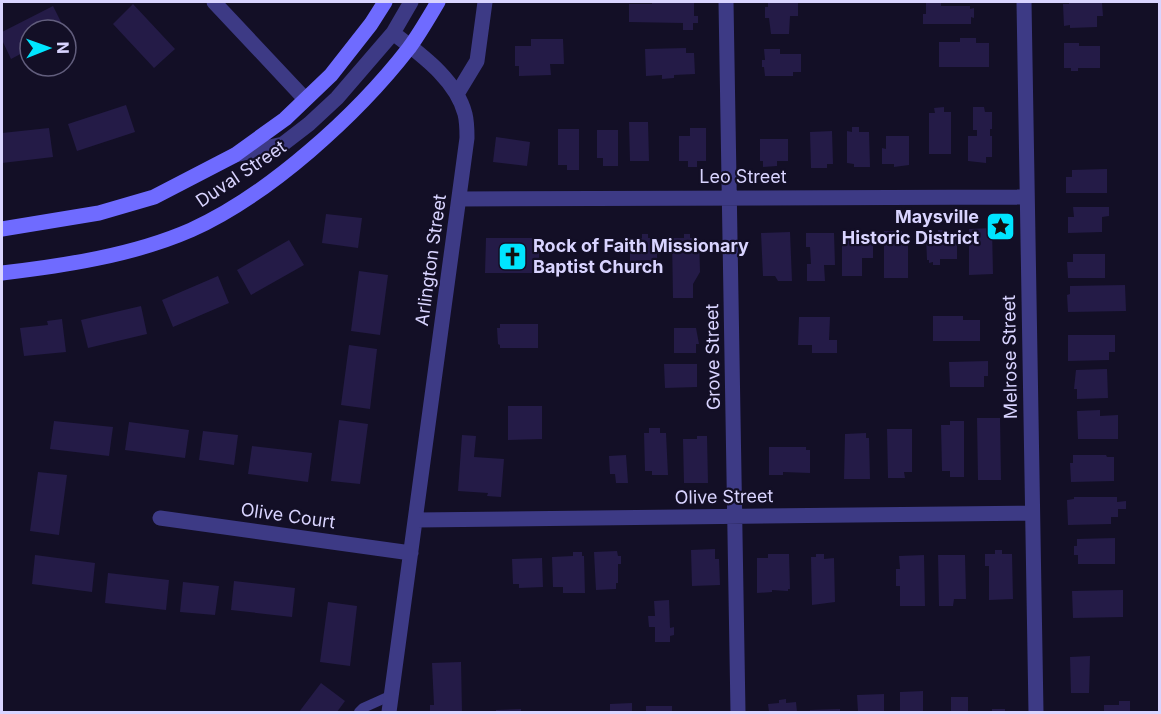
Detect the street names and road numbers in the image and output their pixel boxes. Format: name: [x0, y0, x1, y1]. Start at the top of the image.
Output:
street label: Duval Street: [192, 136, 290, 211]
street label: Leo Street: [699, 166, 787, 187]
street label: Arlington Street: [411, 193, 450, 327]
street label: Melrose Street: [998, 295, 1021, 419]
street label: Grove Street: [701, 303, 724, 410]
street label: Olive Street: [675, 485, 774, 508]
street label: Olive Court: [239, 498, 337, 533]

